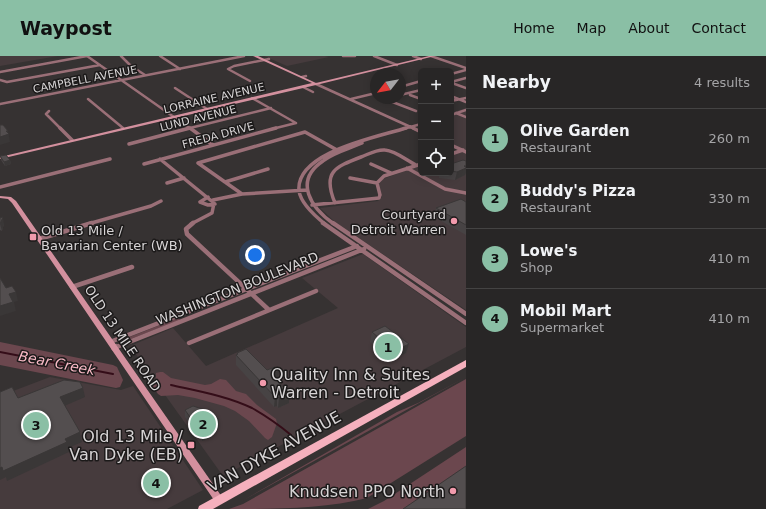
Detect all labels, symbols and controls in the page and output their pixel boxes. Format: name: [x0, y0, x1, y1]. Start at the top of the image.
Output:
text: Waypost: [20, 17, 112, 39]
text: Home: [513, 20, 555, 36]
text: Map: [577, 20, 606, 36]
text: About: [628, 20, 670, 36]
text: Contact: [692, 20, 746, 36]
street label: CAMPBELL AVENUE: [32, 63, 138, 96]
north arrow: [370, 68, 406, 104]
map controls: [418, 68, 454, 176]
button: +: [418, 68, 454, 104]
text: Nearby: [482, 72, 551, 92]
text: 4 results: [694, 75, 750, 90]
street label: LORRAINE AVENUE: [162, 81, 266, 116]
street label: LUND AVENUE: [159, 103, 238, 134]
button: −: [418, 104, 454, 140]
street label: FREDA DRIVE: [181, 120, 256, 151]
text: Olive Garden: [520, 122, 630, 140]
text: 1: [490, 131, 500, 146]
text: 260 m: [708, 131, 750, 146]
button: locate: [418, 140, 454, 176]
text: Restaurant: [520, 140, 591, 155]
text: Buddy's Pizza: [520, 182, 636, 200]
text: 2: [490, 191, 500, 206]
text: 330 m: [708, 191, 750, 206]
text: Restaurant: [520, 200, 591, 215]
place label: Courtyard Detroit Warren: [351, 207, 446, 237]
marker: Courtyard Detroit Warren: [449, 216, 459, 226]
place label: Old 13 Mile / Bavarian Center (WB): [41, 223, 183, 253]
marker: Old 13 Mile / Bavarian Center (WB): [28, 232, 38, 242]
text: Lowe's: [520, 242, 577, 260]
your location: [245, 245, 265, 265]
street label: WASHINGTON BOULEVARD: [154, 249, 321, 328]
text: 3: [490, 251, 500, 266]
text: 410 m: [708, 251, 750, 266]
text: Shop: [520, 260, 553, 275]
street label: OLD 13 MILE ROAD: [81, 282, 164, 394]
text: Mobil Mart: [520, 302, 611, 320]
text: 4: [490, 311, 500, 326]
text: 410 m: [708, 311, 750, 326]
text: Supermarket: [520, 320, 604, 335]
pin: 1: [375, 332, 401, 362]
water label: Bear Creek: [17, 348, 98, 378]
place label: Quality Inn & Suites Warren - Detroit: [271, 365, 430, 402]
marker: Quality Inn & Suites Warren - Detroit: [258, 378, 268, 388]
street label: VAN DYKE AVENUE: [204, 407, 344, 496]
pin: 2: [190, 409, 216, 439]
pin: 3: [23, 410, 49, 440]
place label: Old 13 Mile / Van Dyke (EB): [69, 427, 184, 464]
marker: Old 13 Mile / Van Dyke (EB): [186, 440, 196, 450]
pin: 4: [143, 468, 169, 498]
place label: Knudsen PPO North: [289, 482, 445, 501]
marker: Knudsen PPO North: [448, 486, 458, 496]

